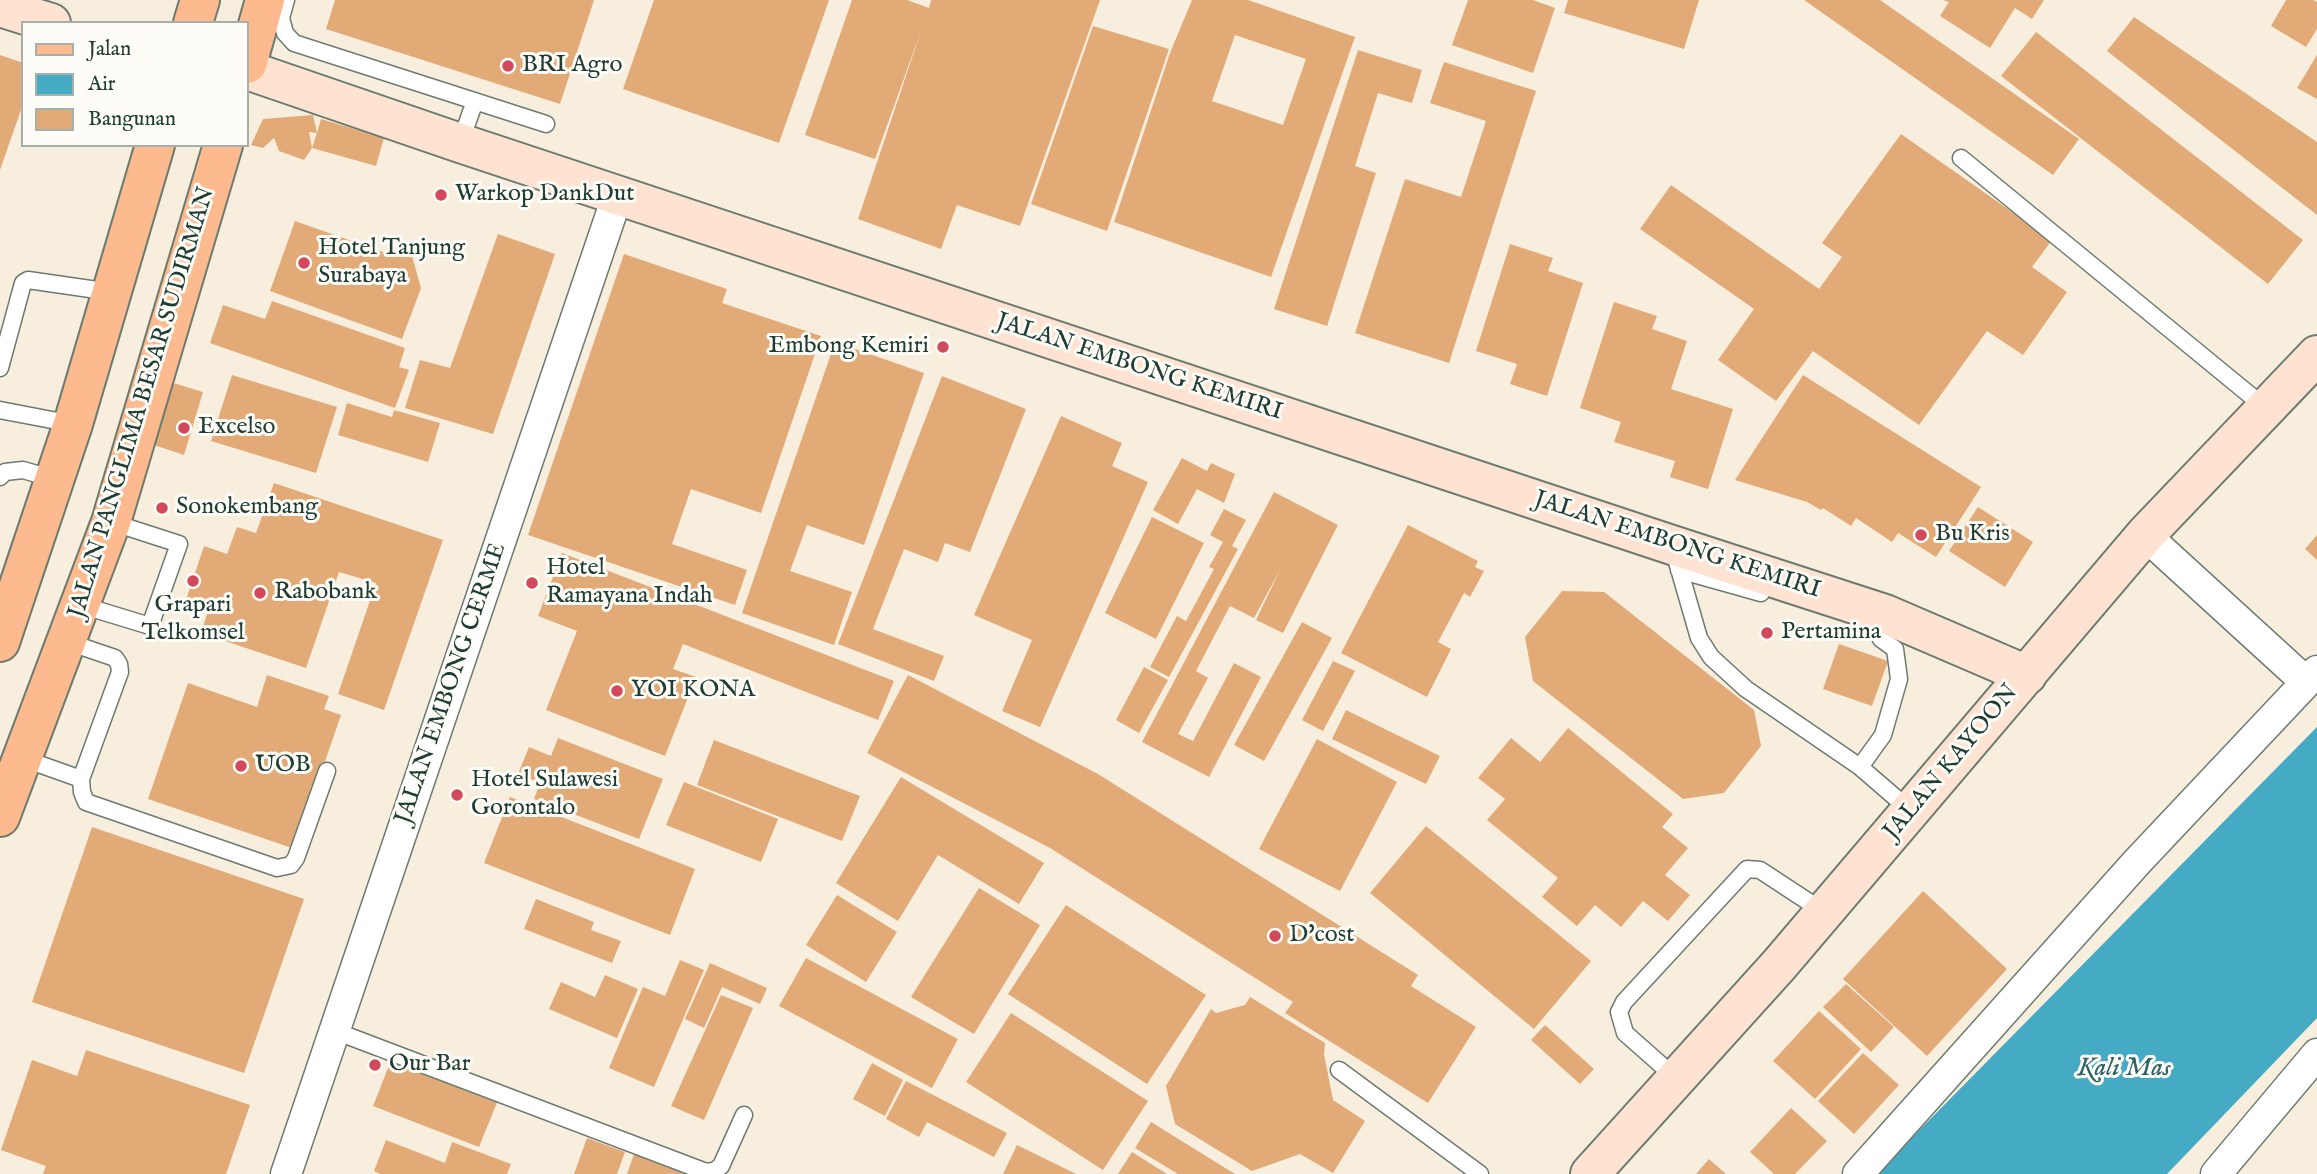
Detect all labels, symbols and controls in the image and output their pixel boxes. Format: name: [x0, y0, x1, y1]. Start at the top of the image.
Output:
legend: [21, 21, 248, 147]
text: Jalan: [88, 36, 131, 63]
place label: BRI Agro: [522, 52, 622, 80]
marker: BRI Agro: [500, 58, 516, 74]
text: Air: [88, 71, 116, 98]
text: Bangunan: [88, 106, 176, 133]
place label: Warkop DankDut: [455, 181, 635, 209]
street label: JALAN PANGLIMA BESAR SUDIRMAN: [64, 184, 222, 622]
marker: Warkop DankDut: [433, 187, 449, 203]
place label: Hotel Tanjung Surabaya: [318, 235, 465, 291]
marker: Hotel Tanjung Surabaya: [296, 255, 312, 271]
street label: JALAN EMBONG KEMIRI: [992, 308, 1286, 428]
place label: Embong Kemiri: [769, 333, 929, 361]
marker: Embong Kemiri: [935, 339, 951, 355]
place label: Excelso: [198, 414, 275, 442]
marker: Excelso: [176, 420, 192, 436]
street label: JALAN EMBONG KEMIRI: [1530, 486, 1824, 606]
place label: Sonokembang: [176, 494, 318, 522]
marker: Sonokembang: [154, 500, 170, 516]
place label: Bu Kris: [1935, 521, 2010, 549]
marker: Bu Kris: [1913, 527, 1929, 543]
street label: JALAN EMBONG CERME: [390, 540, 514, 828]
place label: Hotel Ramayana Indah: [546, 555, 713, 611]
marker: Grapari Telkomsel: [185, 573, 201, 589]
marker: Hotel Ramayana Indah: [524, 575, 540, 591]
place label: Rabobank: [274, 579, 377, 607]
marker: Rabobank: [252, 585, 268, 601]
place label: Grapari Telkomsel: [141, 592, 245, 648]
place label: Pertamina: [1781, 619, 1881, 647]
marker: Pertamina: [1759, 625, 1775, 641]
place label: YOI KONA: [631, 677, 755, 705]
street label: JALAN KAYOON: [1879, 679, 2025, 847]
marker: YOI KONA: [609, 683, 625, 699]
place label: UOB: [255, 752, 311, 780]
marker: UOB: [233, 758, 249, 774]
place label: Hotel Sulawesi Gorontalo: [471, 767, 618, 823]
marker: Hotel Sulawesi Gorontalo: [449, 787, 465, 803]
place label: D'cost: [1289, 922, 1354, 950]
marker: D'cost: [1267, 928, 1283, 944]
place label: Our Bar: [389, 1051, 470, 1079]
water label: Kali Mas: [2078, 1054, 2170, 1086]
marker: Our Bar: [367, 1057, 383, 1073]

